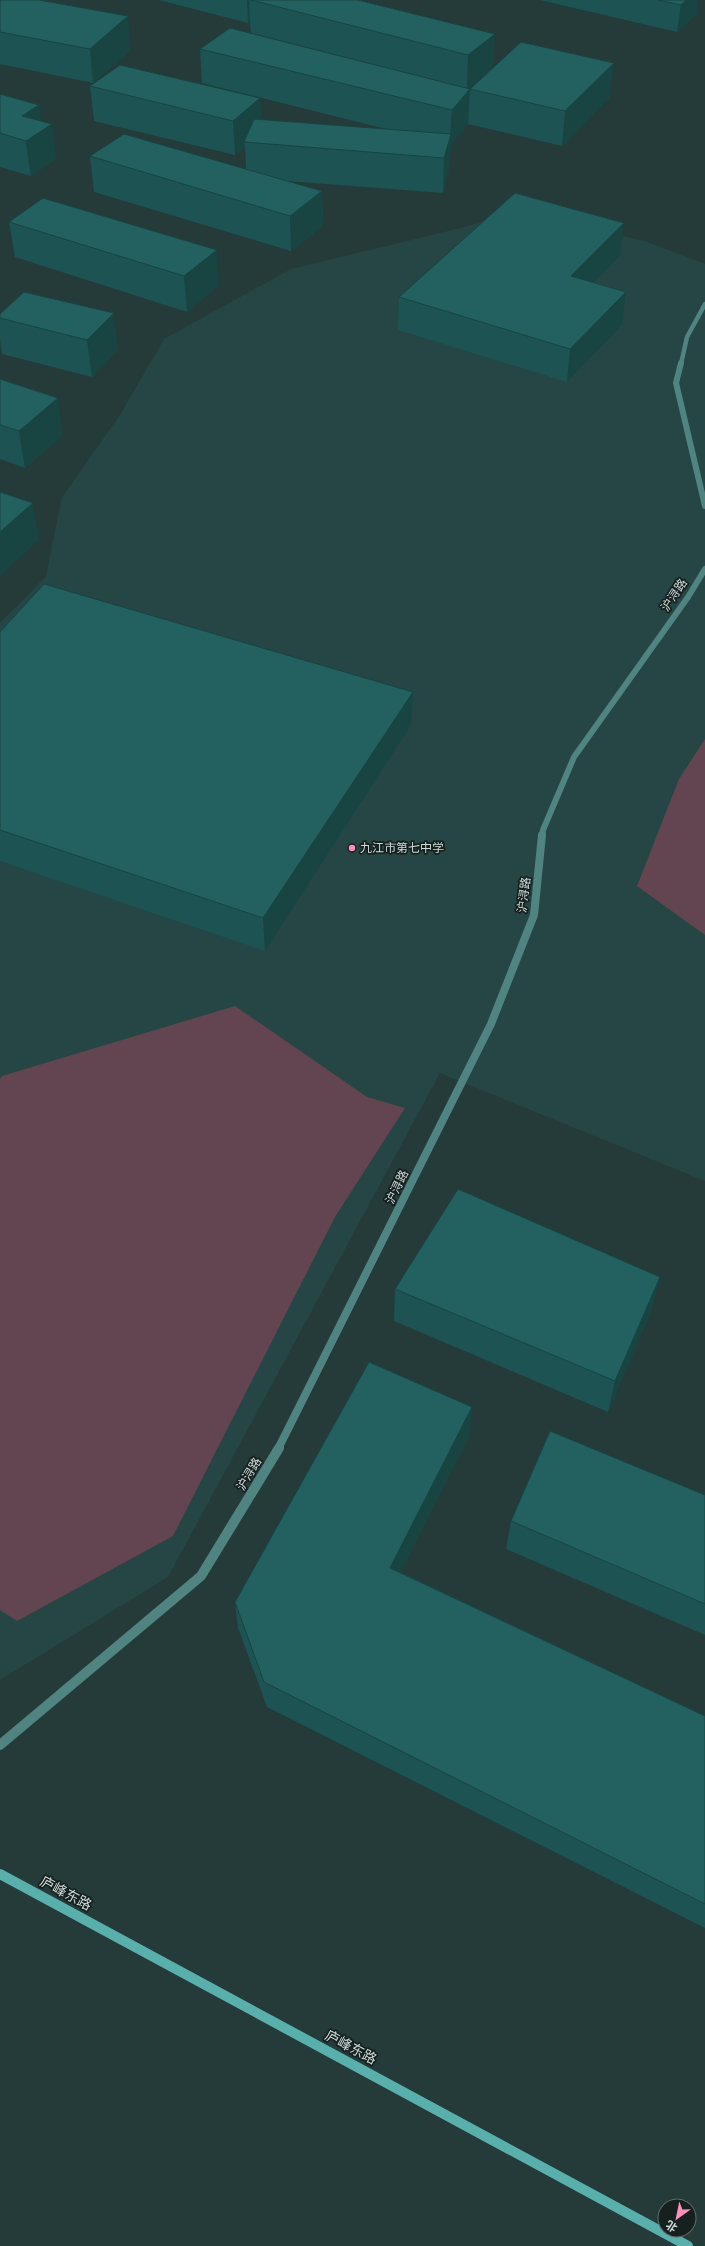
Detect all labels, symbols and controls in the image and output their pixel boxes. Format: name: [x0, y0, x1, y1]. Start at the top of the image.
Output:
street label: 沪浔路: [657, 576, 690, 614]
place label: 九江市第七中学: [360, 840, 444, 855]
marker: 九江市第七中学: [347, 843, 357, 853]
street label: 沪浔路: [514, 876, 533, 914]
street label: 沪浔路: [382, 1167, 411, 1206]
street label: 沪浔路: [233, 1454, 264, 1493]
street label: 庐峰东路: [37, 1872, 95, 1914]
street label: 庐峰东路: [322, 2026, 380, 2068]
north arrow: [657, 2198, 697, 2238]
text: 北: [663, 2218, 680, 2235]

